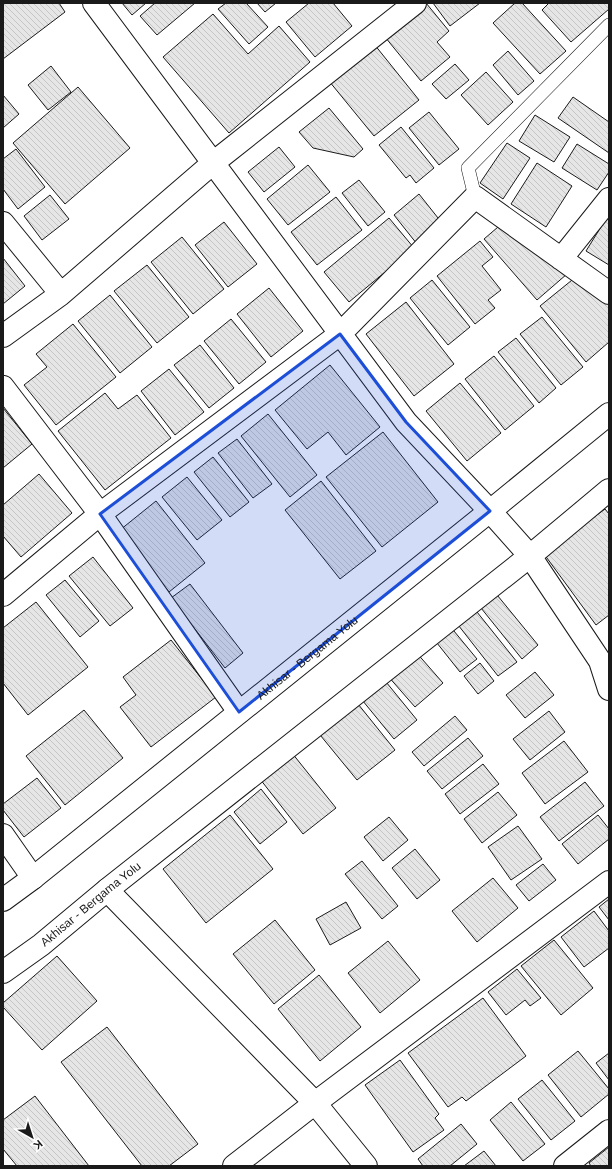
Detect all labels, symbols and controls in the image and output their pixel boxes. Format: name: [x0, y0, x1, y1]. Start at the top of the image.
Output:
street label: Akhisar - Bergama Yolu: [254, 613, 361, 702]
street label: Akhisar - Bergama Yolu: [38, 859, 144, 949]
north arrow: [12, 1117, 52, 1157]
text: K: [31, 1138, 45, 1152]

